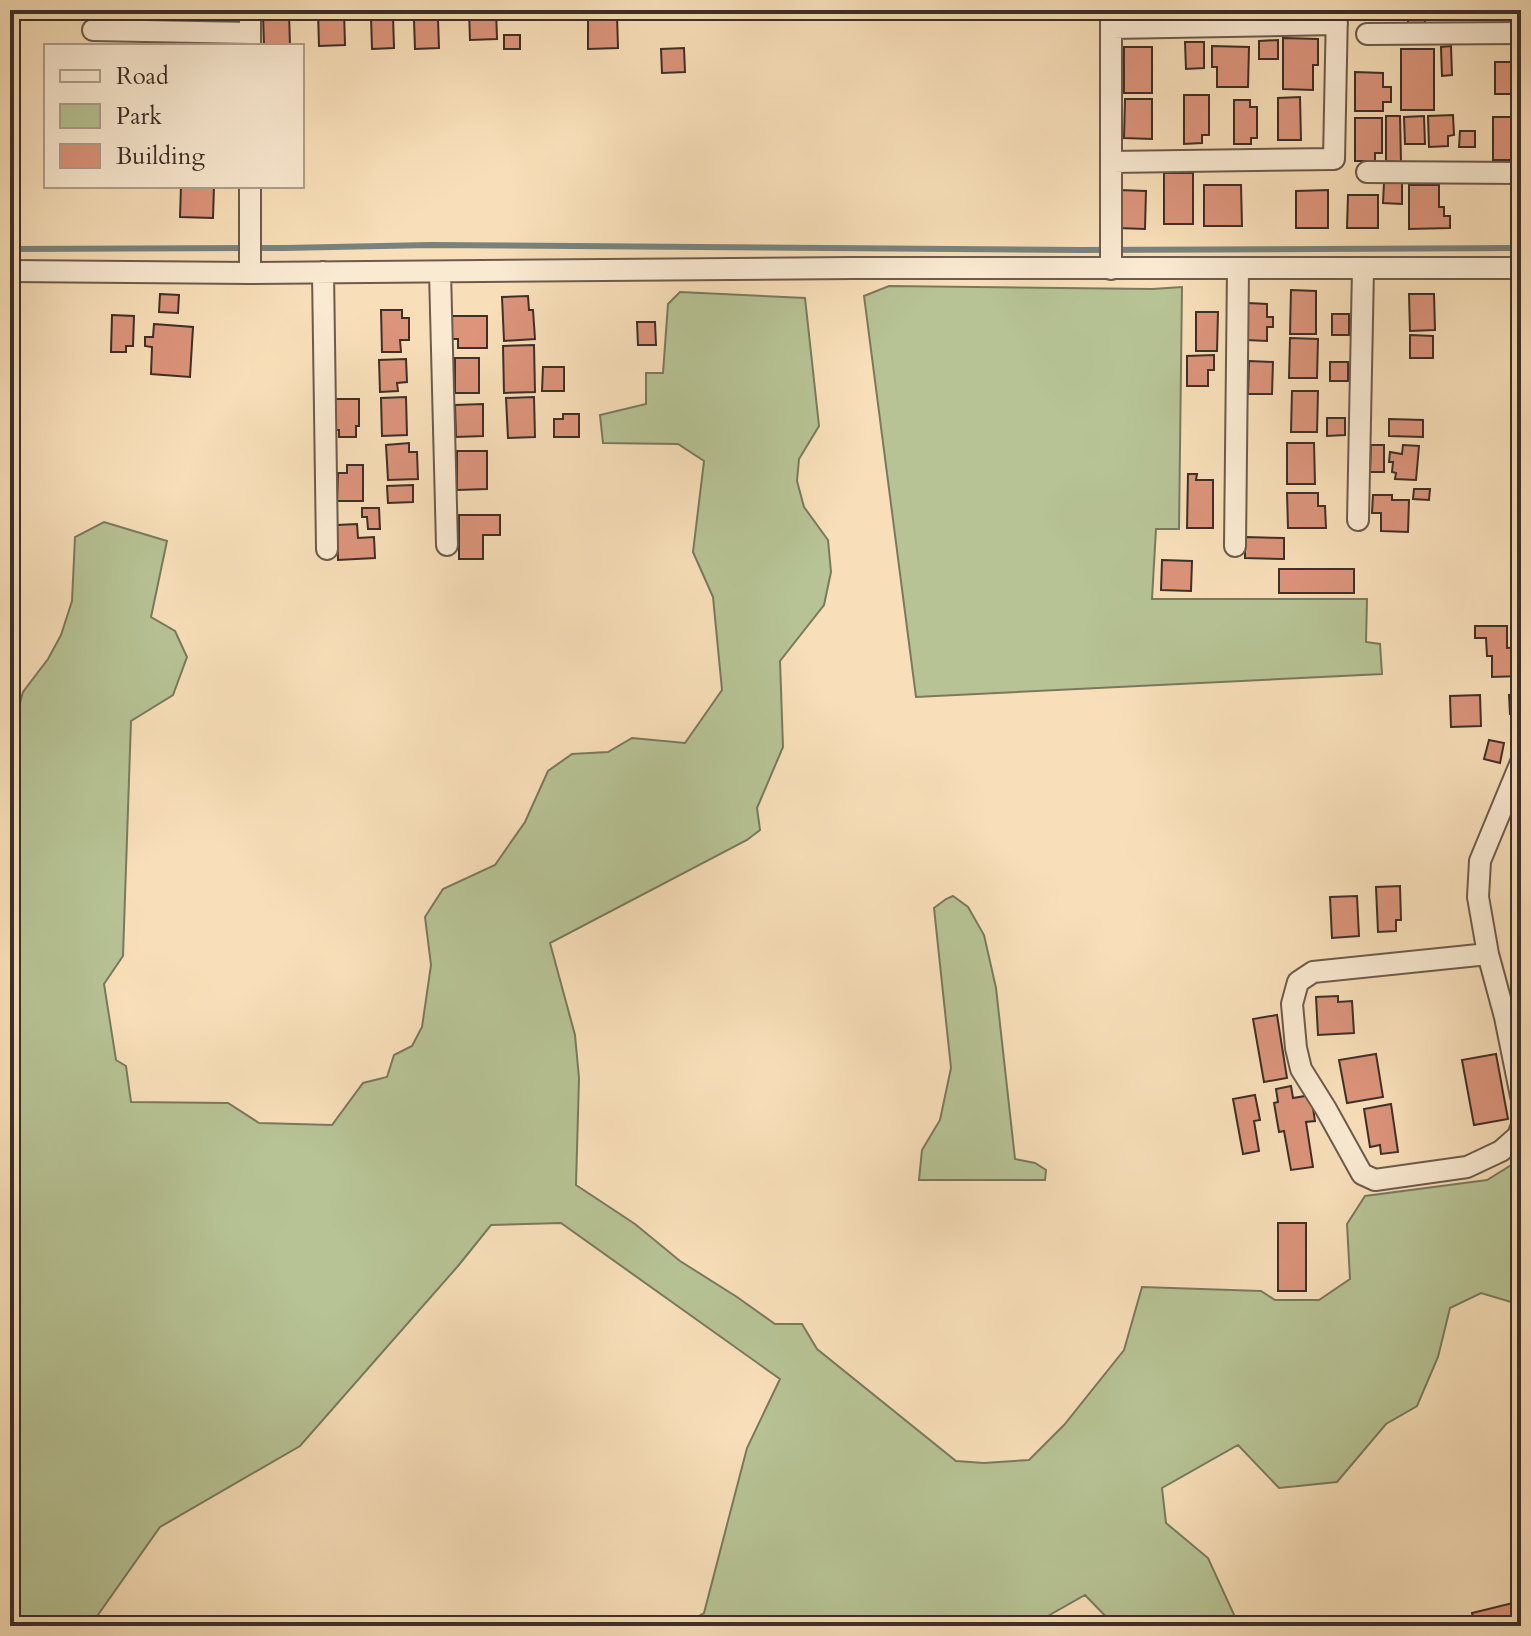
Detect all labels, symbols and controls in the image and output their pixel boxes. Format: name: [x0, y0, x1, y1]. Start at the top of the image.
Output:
legend: [44, 44, 304, 188]
text: Road: [116, 60, 169, 93]
text: Park: [116, 100, 162, 133]
text: Building: [116, 140, 206, 173]

